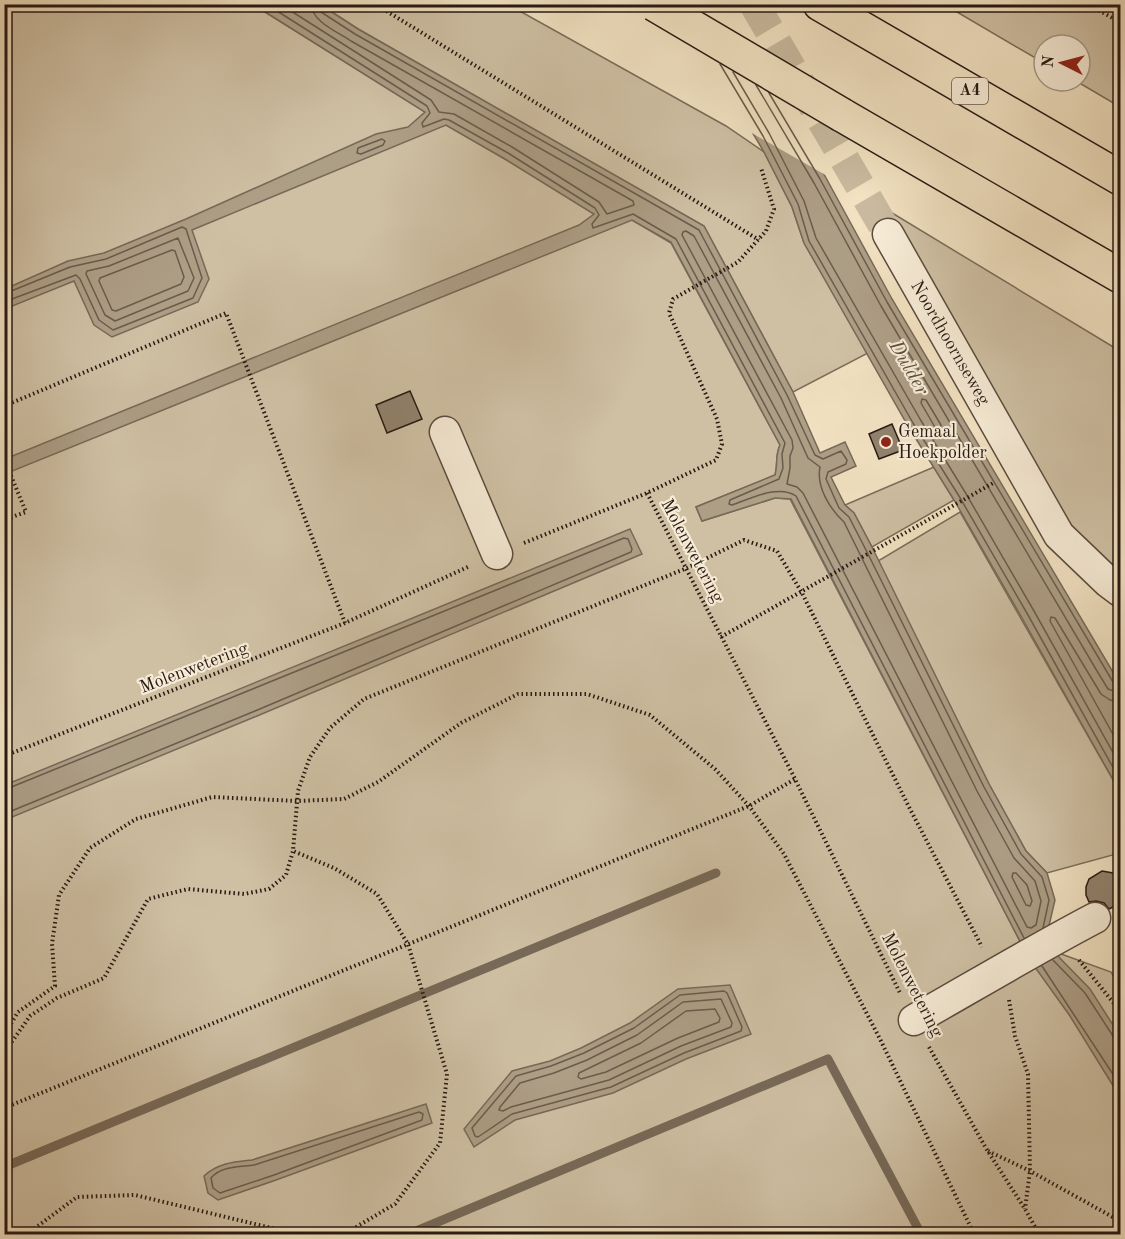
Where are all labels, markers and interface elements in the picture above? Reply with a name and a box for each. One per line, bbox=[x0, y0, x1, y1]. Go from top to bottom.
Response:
north arrow bbox=[1032, 33, 1092, 93]
text: N bbox=[1040, 54, 1058, 69]
road number: A4 bbox=[952, 78, 988, 104]
street label: Noordhoornseweg bbox=[907, 278, 993, 409]
water label: Dulder bbox=[884, 336, 932, 399]
place label: Gemaal Hoekpolder bbox=[898, 423, 988, 462]
marker: Gemaal Hoekpolder bbox=[879, 435, 893, 449]
street label: Molenwetering bbox=[657, 496, 727, 606]
street label: Molenwetering bbox=[137, 639, 251, 697]
street label: Molenwetering bbox=[878, 930, 946, 1040]

